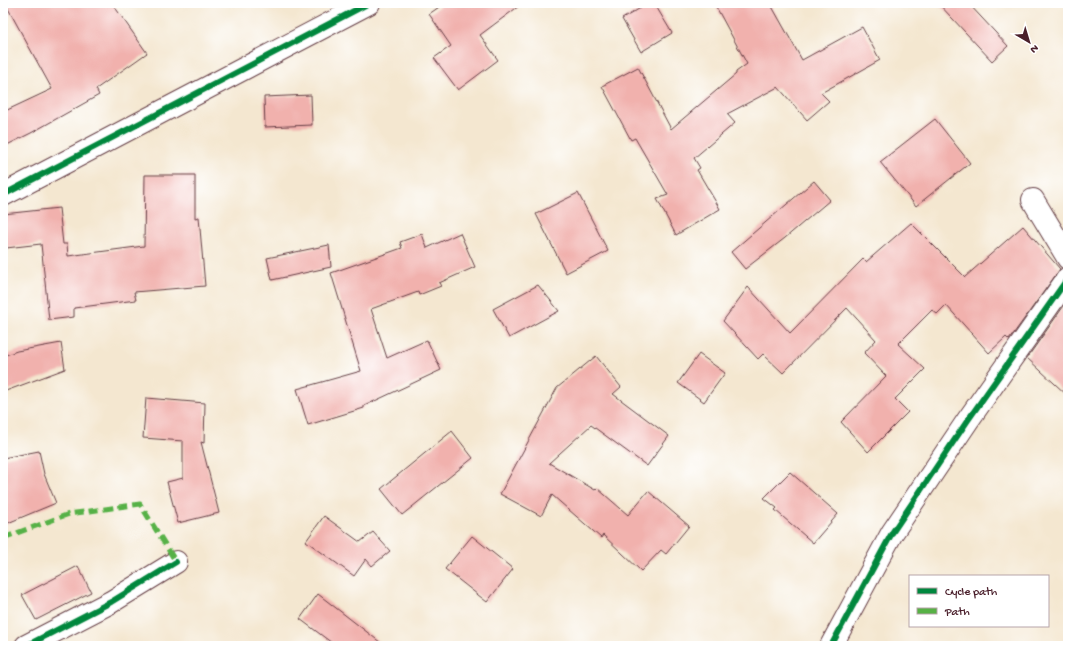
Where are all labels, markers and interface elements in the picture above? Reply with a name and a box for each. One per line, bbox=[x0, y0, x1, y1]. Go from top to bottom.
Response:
north arrow bbox=[1009, 22, 1049, 62]
text: N bbox=[1027, 41, 1040, 55]
legend bbox=[909, 575, 1049, 627]
text: Cycle path bbox=[945, 586, 998, 600]
text: Path bbox=[944, 606, 970, 620]

